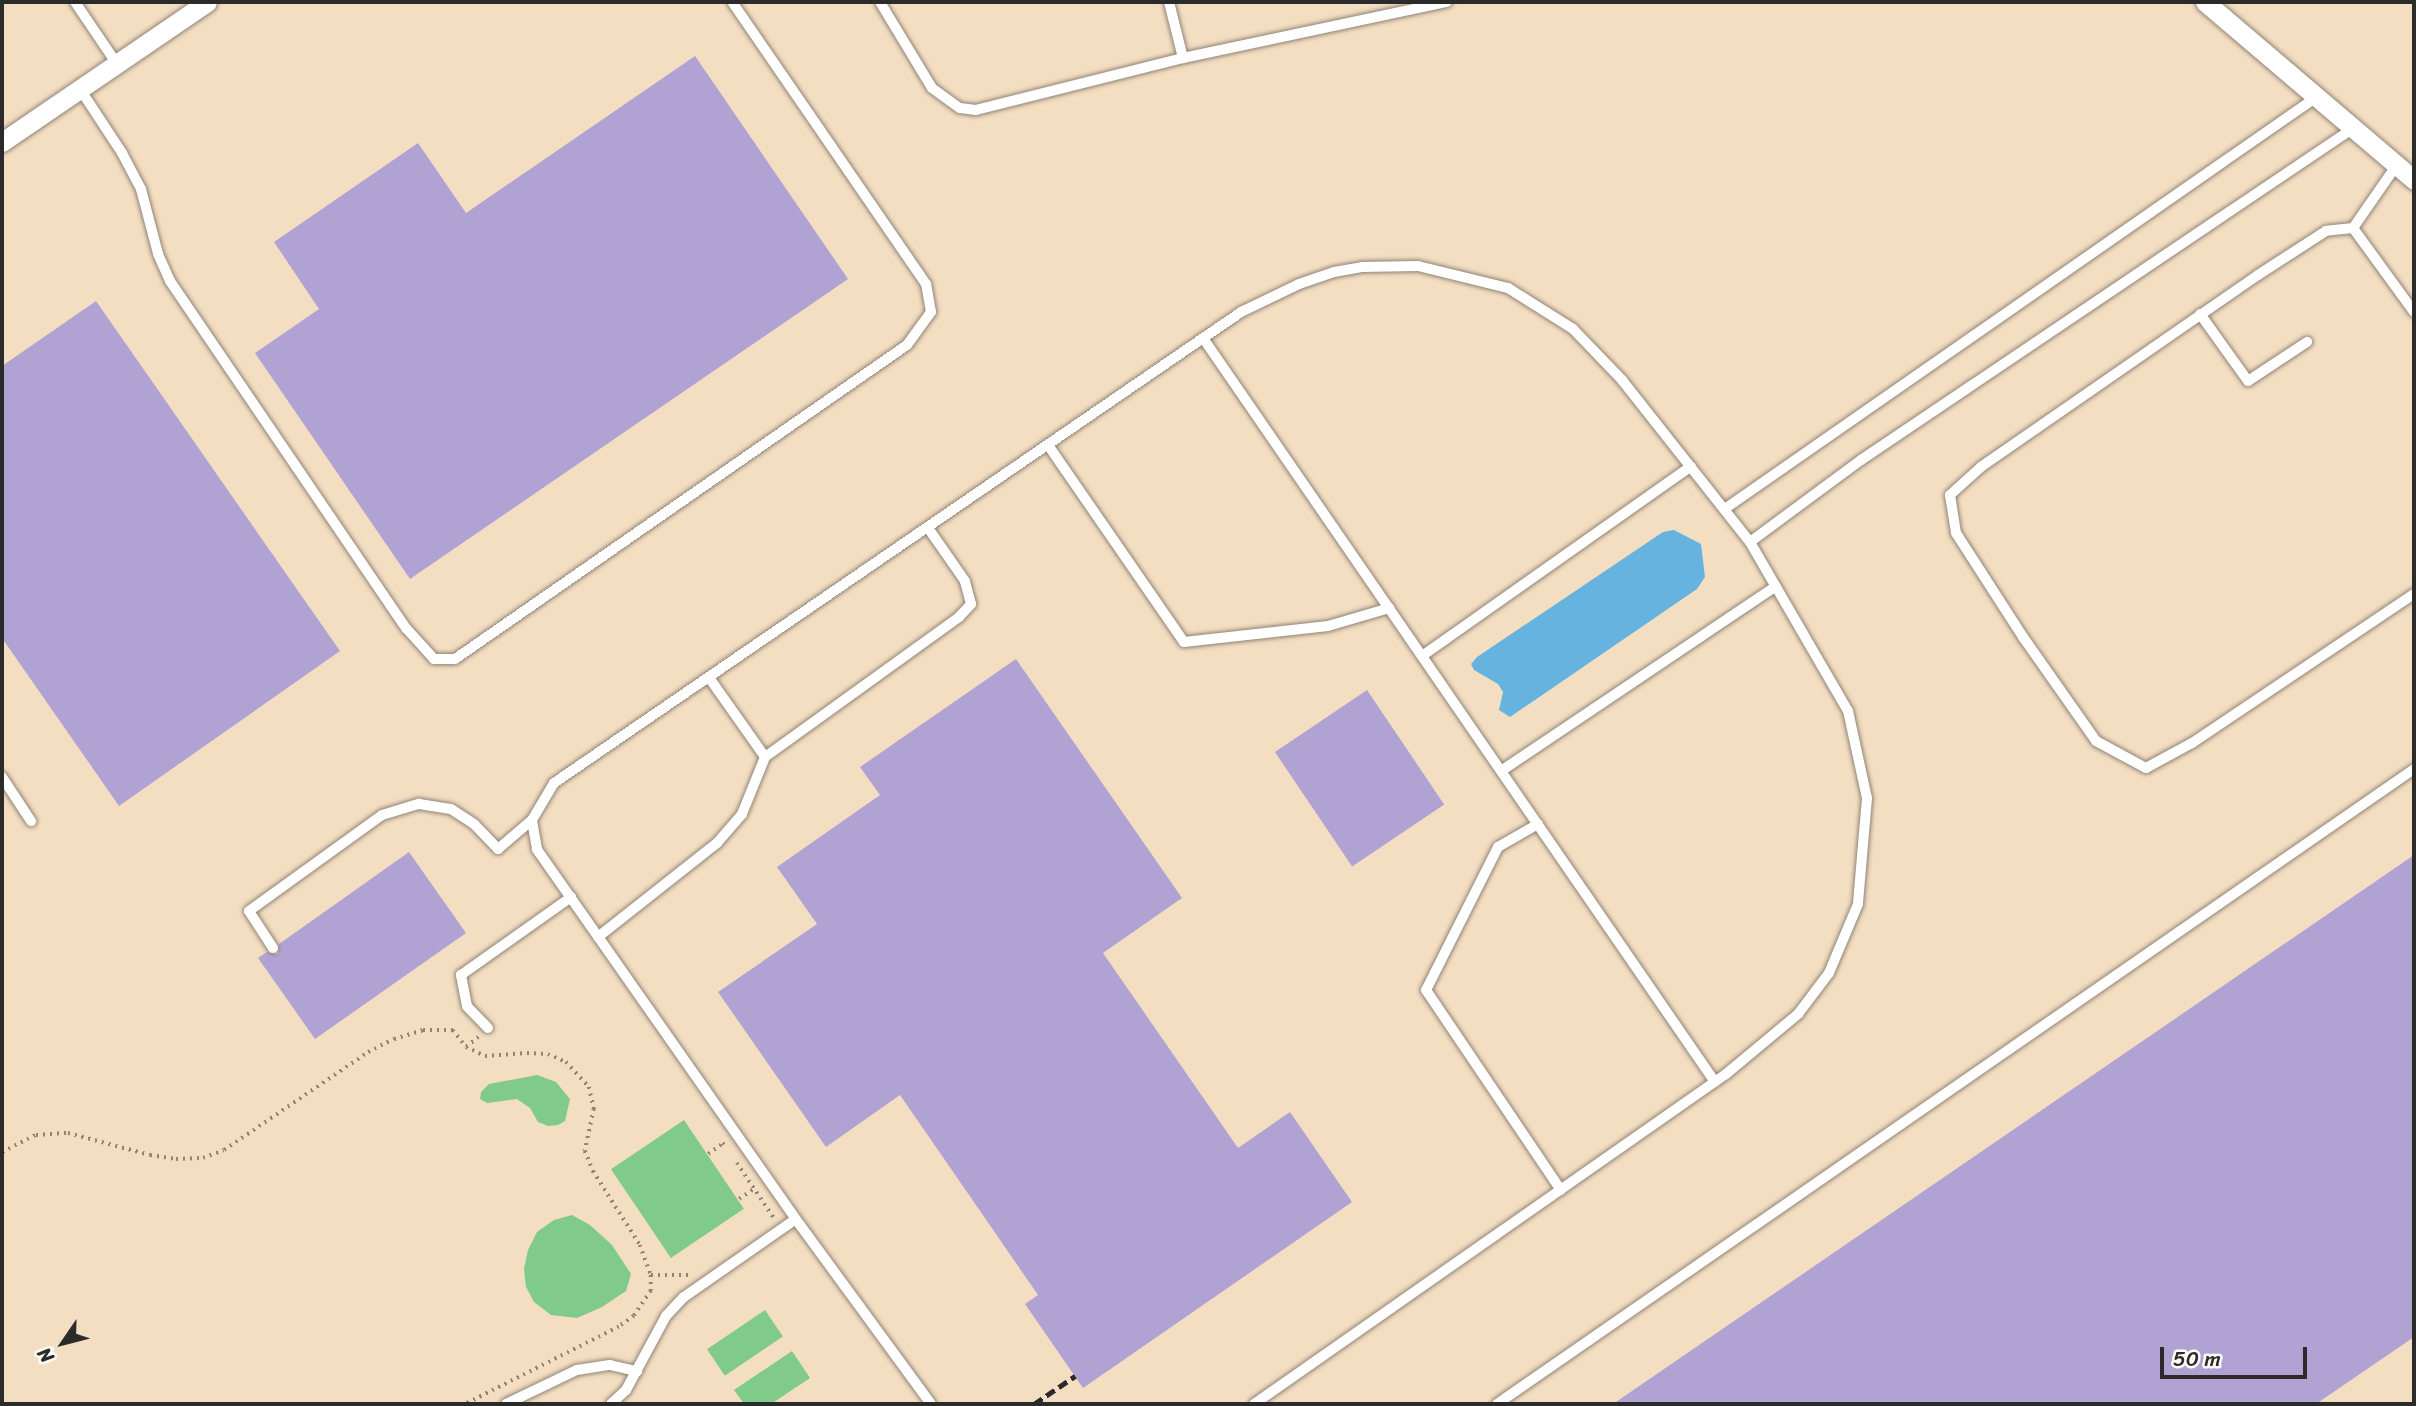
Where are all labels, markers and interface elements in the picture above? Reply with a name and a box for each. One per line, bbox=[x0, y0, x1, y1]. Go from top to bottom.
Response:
north arrow bbox=[28, 1308, 98, 1378]
scale bar bbox=[2164, 1332, 2311, 1376]
text: N bbox=[28, 1340, 63, 1370]
text: 50 m bbox=[2173, 1340, 2221, 1378]

